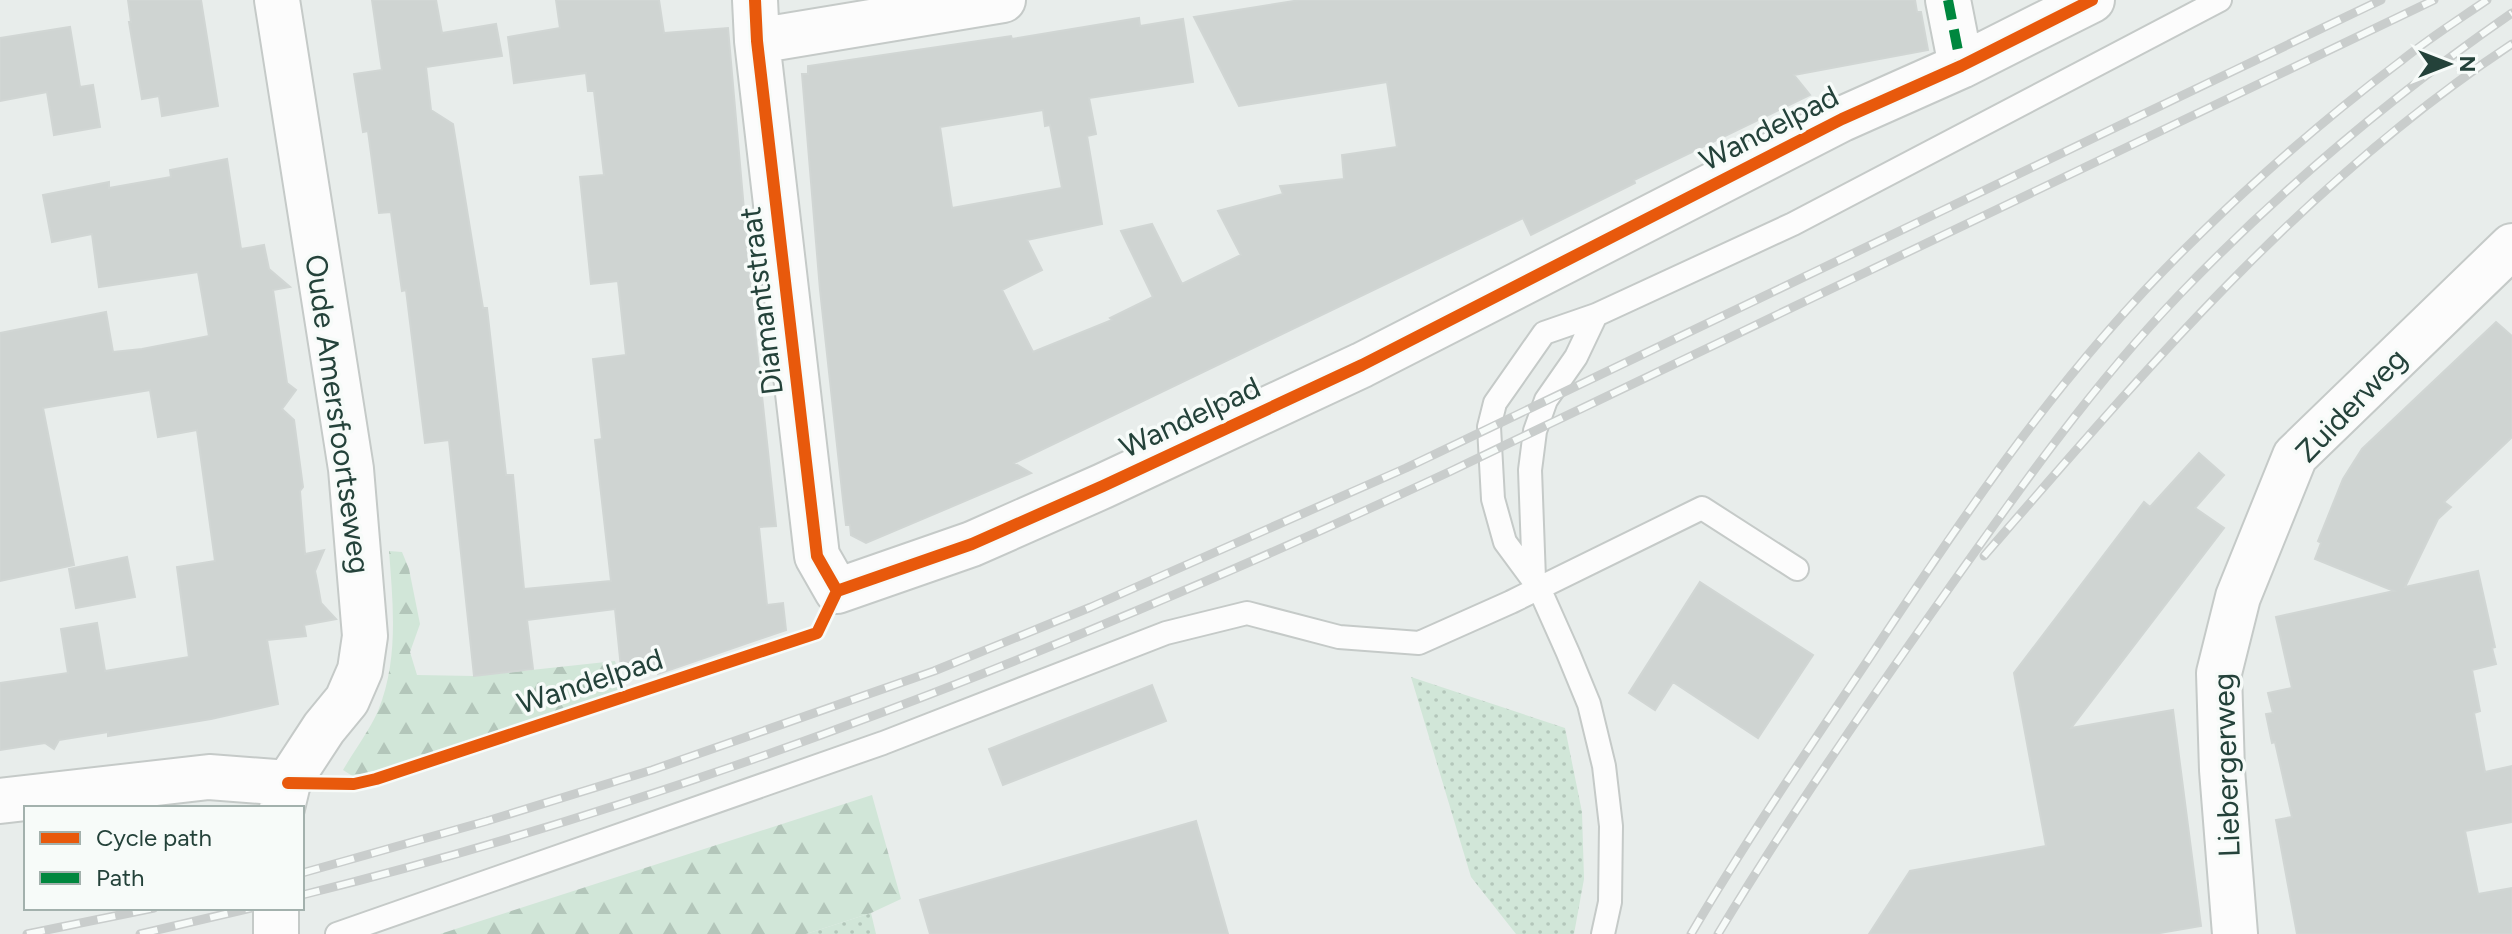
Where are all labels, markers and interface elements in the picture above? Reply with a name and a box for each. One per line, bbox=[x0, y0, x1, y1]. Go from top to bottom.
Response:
north arrow bbox=[2408, 24, 2488, 104]
text: N bbox=[2454, 55, 2481, 73]
street label: Wandelpad bbox=[1693, 77, 1845, 179]
street label: Diamantstraat bbox=[731, 205, 791, 397]
street label: Oude Amersfoortseweg bbox=[297, 252, 379, 576]
street label: Zuiderweg bbox=[2288, 340, 2414, 470]
street label: Wandelpad bbox=[1114, 368, 1266, 466]
street label: Wandelpad bbox=[513, 640, 667, 722]
street label: Liebergerweg bbox=[2204, 672, 2248, 858]
legend bbox=[24, 806, 304, 910]
text: Cycle path bbox=[96, 823, 212, 852]
text: Path bbox=[96, 863, 144, 892]

